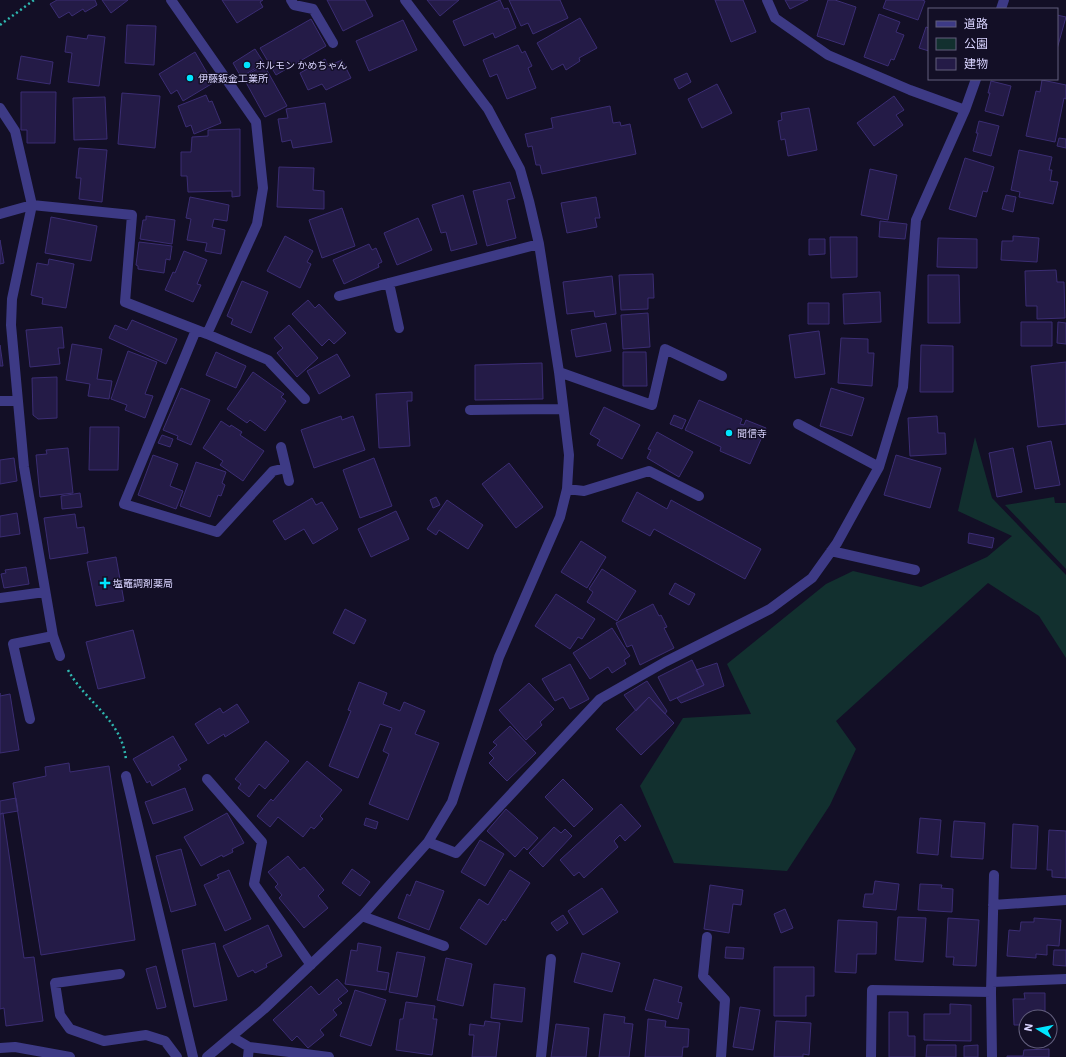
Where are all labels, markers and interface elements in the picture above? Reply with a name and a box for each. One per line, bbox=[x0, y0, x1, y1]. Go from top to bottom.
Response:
legend bbox=[928, 8, 1058, 80]
text: 道路 bbox=[964, 16, 988, 31]
text: 公園 bbox=[964, 36, 988, 51]
text: 建物 bbox=[964, 56, 988, 71]
place label: ホルモン かめちゃん bbox=[255, 59, 347, 72]
marker: ホルモン かめちゃん bbox=[242, 60, 252, 70]
place label: 伊藤鈑金工業所 bbox=[198, 72, 268, 85]
marker: 伊藤鈑金工業所 bbox=[185, 73, 195, 83]
place label: 聞信寺 bbox=[737, 427, 767, 440]
marker: 聞信寺 bbox=[724, 428, 734, 438]
place label: 塩竈調剤薬局 bbox=[113, 577, 173, 590]
marker: 塩竈調剤薬局 bbox=[100, 578, 110, 588]
north arrow bbox=[1018, 1009, 1058, 1049]
text: N bbox=[1021, 1022, 1036, 1032]

